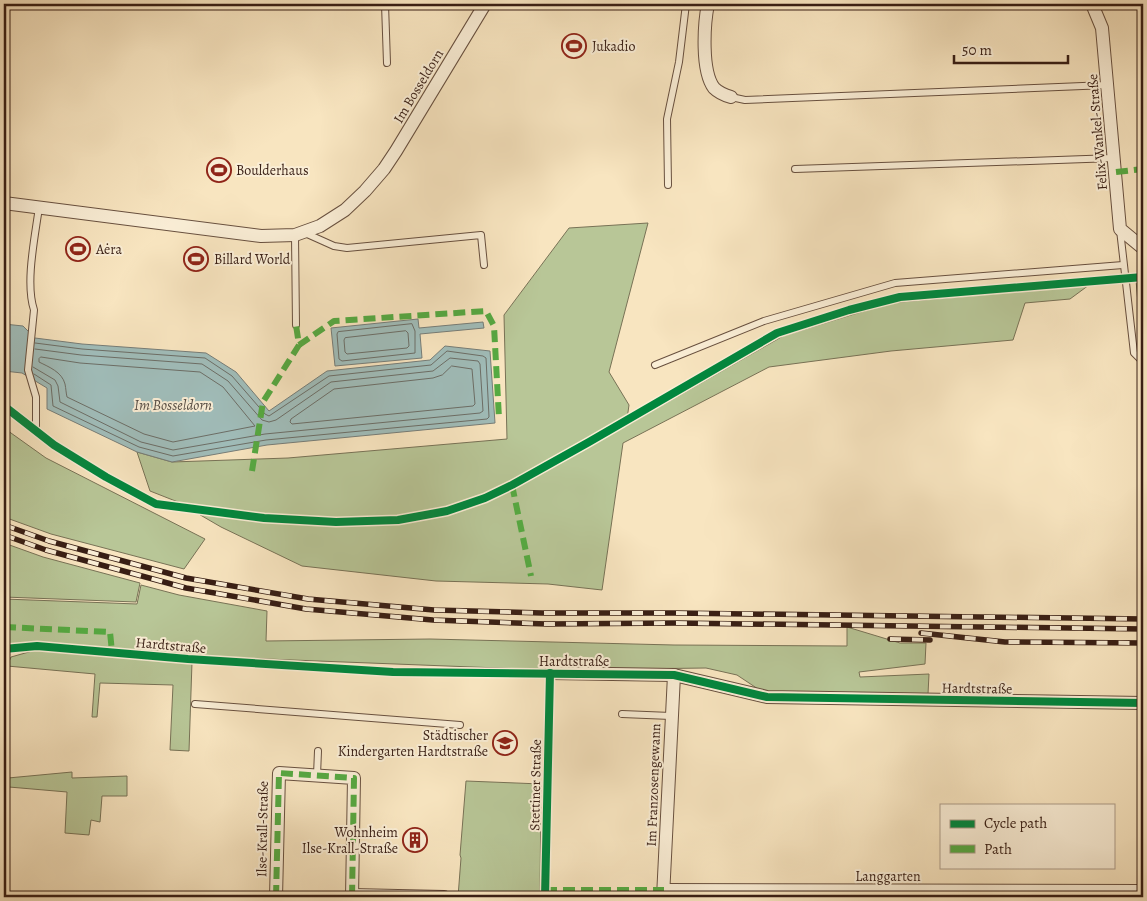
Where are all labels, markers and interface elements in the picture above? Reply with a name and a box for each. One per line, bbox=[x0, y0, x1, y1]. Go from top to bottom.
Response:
scale bar bbox=[954, 32, 1068, 64]
sports icon: Jukadio bbox=[561, 33, 587, 59]
place label: Jukadio bbox=[592, 37, 635, 56]
text: 50 m bbox=[962, 40, 992, 60]
street label: Im Bosseldorn bbox=[389, 46, 448, 127]
street label: Felix-Wankel-Straße bbox=[1083, 73, 1112, 191]
sports icon: Boulderhaus bbox=[206, 157, 232, 183]
place label: Boulderhaus bbox=[236, 161, 309, 180]
sports icon: Aėra bbox=[65, 236, 91, 262]
place label: Aėra bbox=[95, 240, 122, 259]
sports icon: Billard World bbox=[183, 246, 209, 272]
place label: Billard World bbox=[214, 250, 291, 269]
water label: Im Bosseldorn bbox=[134, 395, 212, 415]
street label: Hardtstraße bbox=[135, 633, 207, 658]
street label: Hardtstraße bbox=[539, 652, 609, 671]
street label: Hardtstraße bbox=[941, 678, 1013, 699]
street label: Im Franzosengewann bbox=[642, 723, 665, 847]
place label: Städtischer Kindergarten Hardtstraße bbox=[338, 726, 489, 761]
school or university icon: Städtischer Kindergarten Hardtstraße bbox=[492, 730, 518, 756]
street label: Stettiner Straße bbox=[525, 739, 546, 831]
street label: Ilse-Krall-Straße bbox=[252, 781, 273, 877]
legend bbox=[940, 804, 1114, 868]
text: Cycle path bbox=[984, 813, 1047, 833]
place label: Wohnheim Ilse-Krall-Straße bbox=[302, 823, 398, 858]
building icon: Wohnheim Ilse-Krall-Straße bbox=[402, 827, 428, 853]
text: Path bbox=[984, 839, 1012, 859]
street label: Langgarten bbox=[855, 867, 921, 886]

